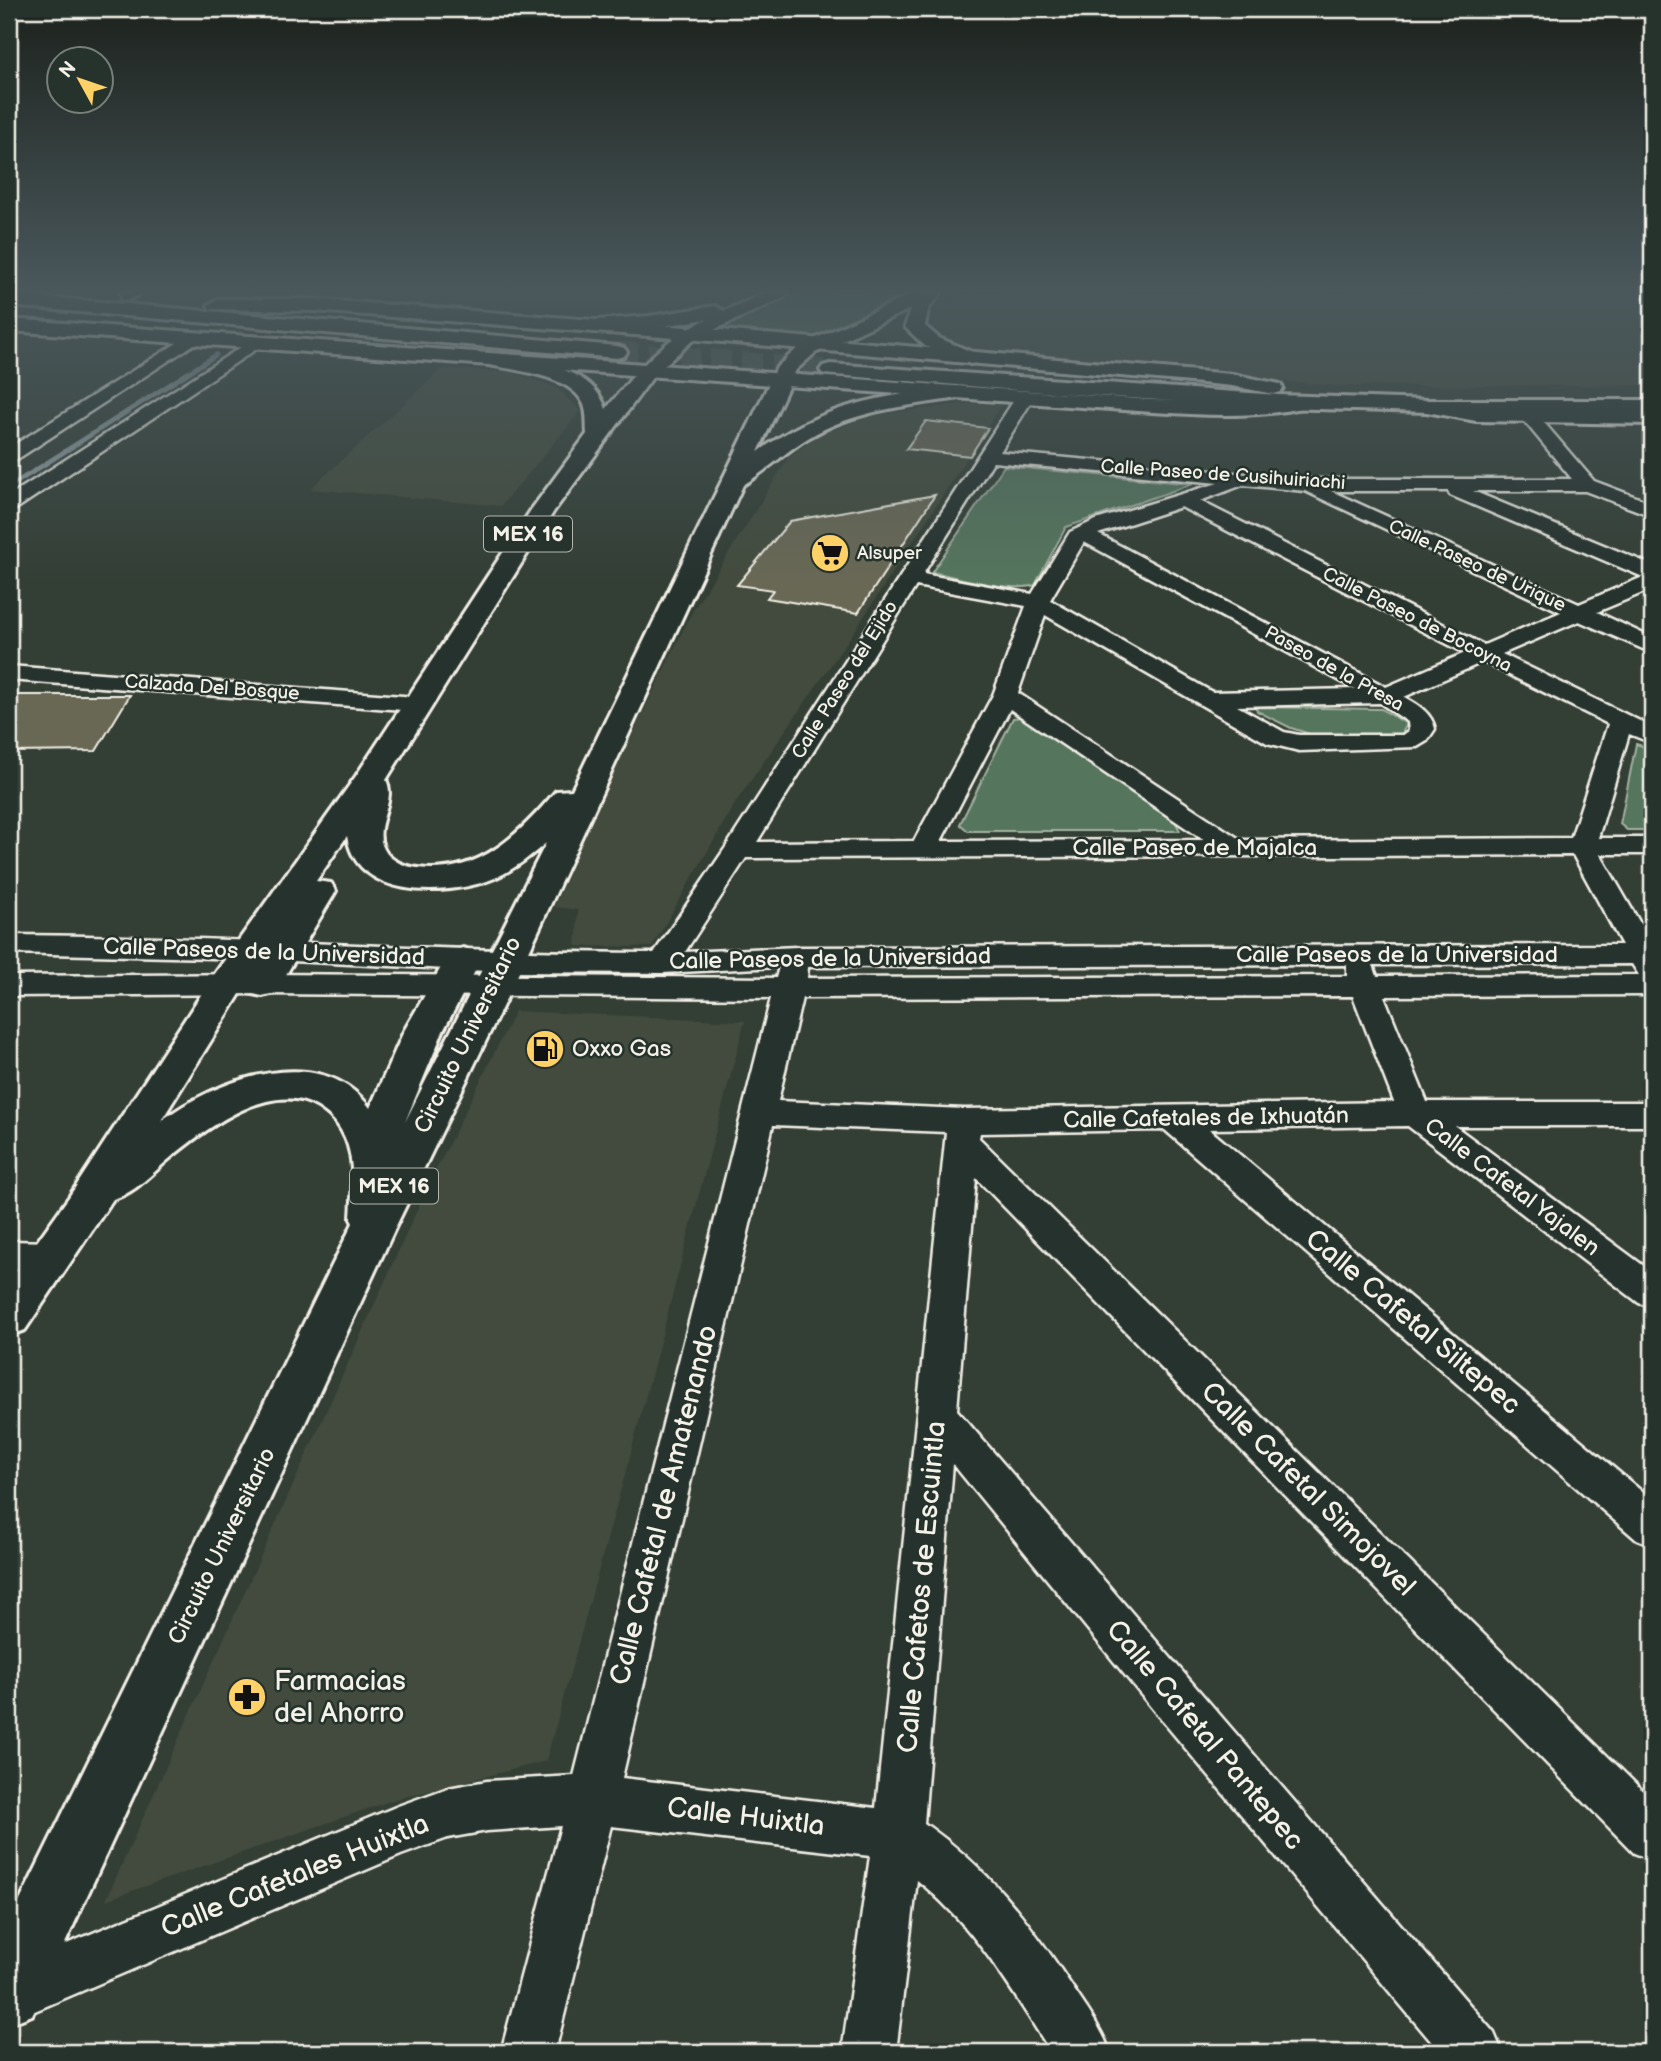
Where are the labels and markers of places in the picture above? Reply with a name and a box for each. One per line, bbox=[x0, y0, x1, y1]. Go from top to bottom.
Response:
supermarket icon: Alsuper bbox=[809, 532, 851, 574]
place label: Alsuper bbox=[857, 542, 923, 565]
fuel station icon: Oxxo Gas bbox=[524, 1028, 566, 1070]
place label: Oxxo Gas bbox=[572, 1035, 671, 1063]
place label: Farmacias del Ahorro bbox=[274, 1665, 406, 1730]
pharmacy icon: Farmacias del Ahorro bbox=[226, 1676, 268, 1718]

